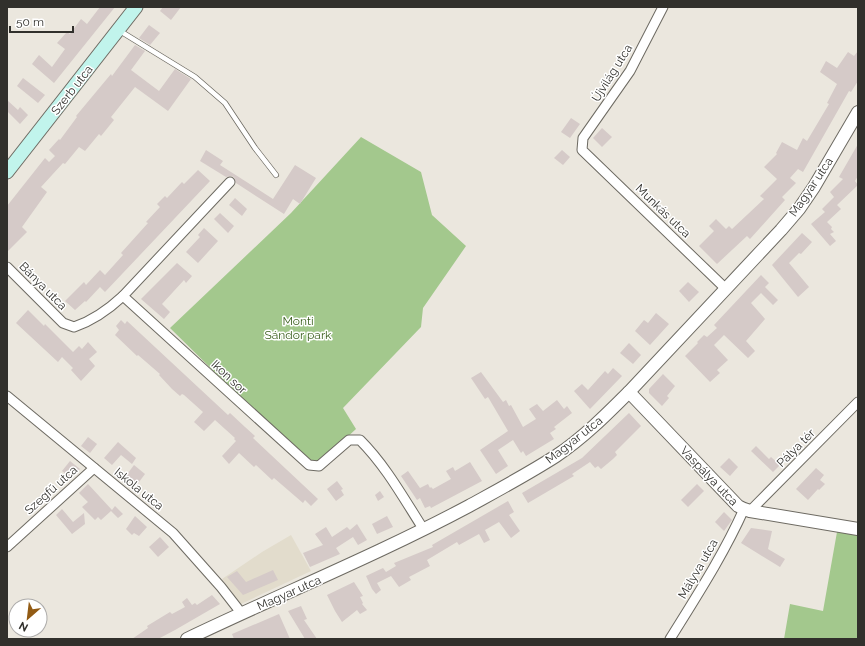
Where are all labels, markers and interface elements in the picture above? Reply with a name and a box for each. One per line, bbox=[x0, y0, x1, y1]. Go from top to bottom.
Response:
scale bar bbox=[10, 8, 73, 34]
text: 50 m bbox=[16, 15, 44, 29]
street label: Újvilág utca bbox=[589, 42, 635, 104]
street label: Szerb utca bbox=[48, 62, 96, 118]
street label: Magyar utca bbox=[786, 155, 836, 219]
street label: Munkás utca bbox=[633, 181, 693, 241]
street label: Bánya utca bbox=[16, 259, 70, 313]
park label: Monti Sándor park bbox=[265, 314, 332, 342]
street label: Ikon sor bbox=[208, 357, 250, 397]
street label: Magyar utca bbox=[543, 413, 605, 467]
street label: Pálya tér bbox=[774, 425, 819, 470]
street label: Vaspálya utca bbox=[677, 443, 741, 509]
street label: Szegfű utca bbox=[22, 463, 80, 517]
street label: Iskola utca bbox=[112, 465, 166, 513]
street label: Mályva utca bbox=[675, 537, 721, 601]
street label: Magyar utca bbox=[255, 573, 323, 613]
north arrow bbox=[8, 598, 48, 638]
text: N bbox=[17, 619, 30, 634]

